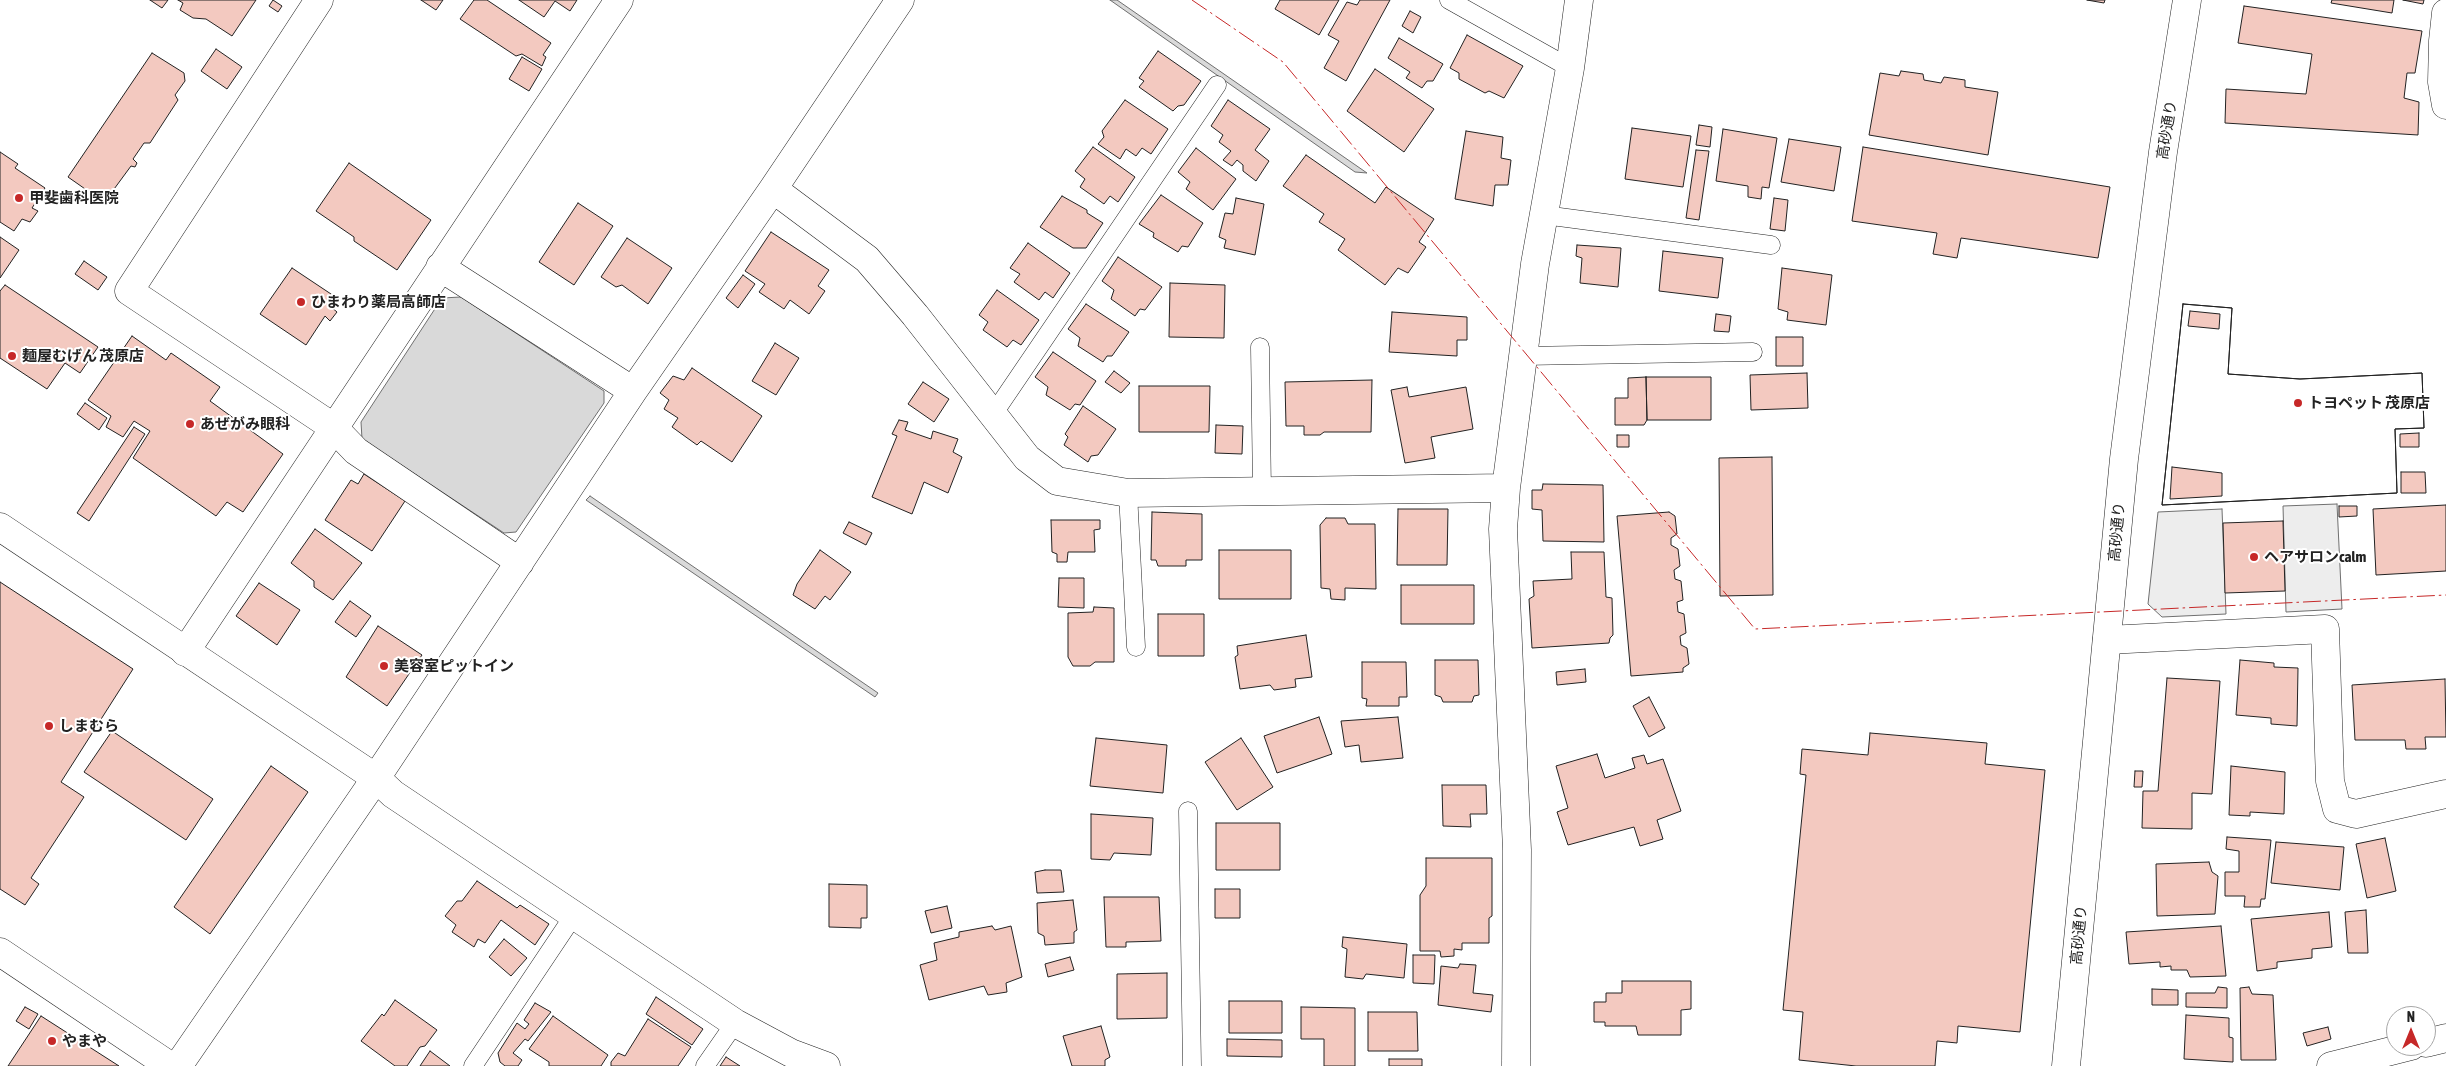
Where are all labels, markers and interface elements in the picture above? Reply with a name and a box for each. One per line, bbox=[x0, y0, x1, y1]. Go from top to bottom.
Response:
street label: 高砂通り bbox=[2153, 99, 2181, 161]
place label: 甲斐歯科医院 bbox=[29, 189, 119, 207]
marker: 甲斐歯科医院 bbox=[13, 192, 25, 204]
place label: ひまわり薬局高師店 bbox=[311, 293, 446, 311]
marker: ひまわり薬局高師店 bbox=[295, 296, 307, 308]
place label: 麺屋むげん 茂原店 bbox=[22, 347, 144, 365]
marker: 麺屋むげん 茂原店 bbox=[6, 350, 18, 362]
place label: トヨペット 茂原店 bbox=[2308, 394, 2430, 412]
marker: トヨペット 茂原店 bbox=[2292, 397, 2304, 409]
place label: あぜがみ眼科 bbox=[200, 415, 290, 433]
marker: あぜがみ眼科 bbox=[184, 418, 196, 430]
street label: 高砂通り bbox=[2105, 501, 2129, 563]
place label: ヘアサロンcalm bbox=[2264, 548, 2366, 566]
marker: ヘアサロンcalm bbox=[2248, 551, 2260, 563]
place label: 美容室ピットイン bbox=[394, 657, 514, 675]
marker: 美容室ピットイン bbox=[378, 660, 390, 672]
place label: しまむら bbox=[59, 717, 119, 735]
marker: しまむら bbox=[43, 720, 55, 732]
street label: 高砂通り bbox=[2067, 904, 2091, 966]
north arrow bbox=[2386, 1006, 2436, 1056]
text: N bbox=[2407, 1009, 2415, 1025]
place label: やまや bbox=[62, 1032, 107, 1050]
marker: やまや bbox=[46, 1035, 58, 1047]

